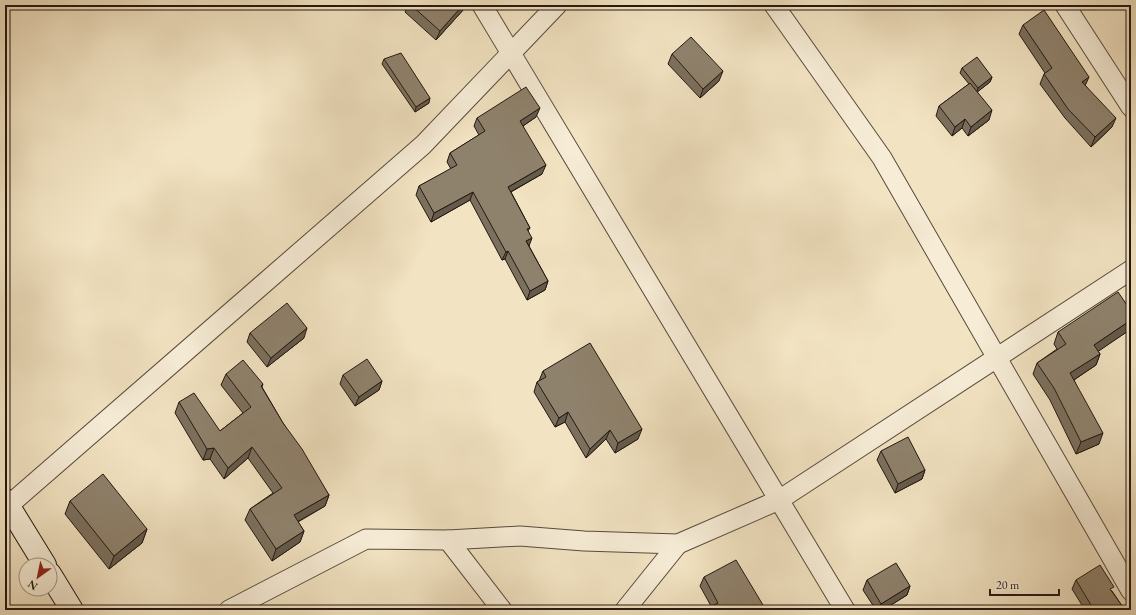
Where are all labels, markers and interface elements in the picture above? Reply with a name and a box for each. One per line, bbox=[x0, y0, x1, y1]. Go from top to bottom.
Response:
north arrow bbox=[18, 557, 58, 597]
scale bar bbox=[990, 571, 1059, 597]
text: N bbox=[25, 577, 40, 594]
text: 20 m bbox=[996, 577, 1020, 593]

